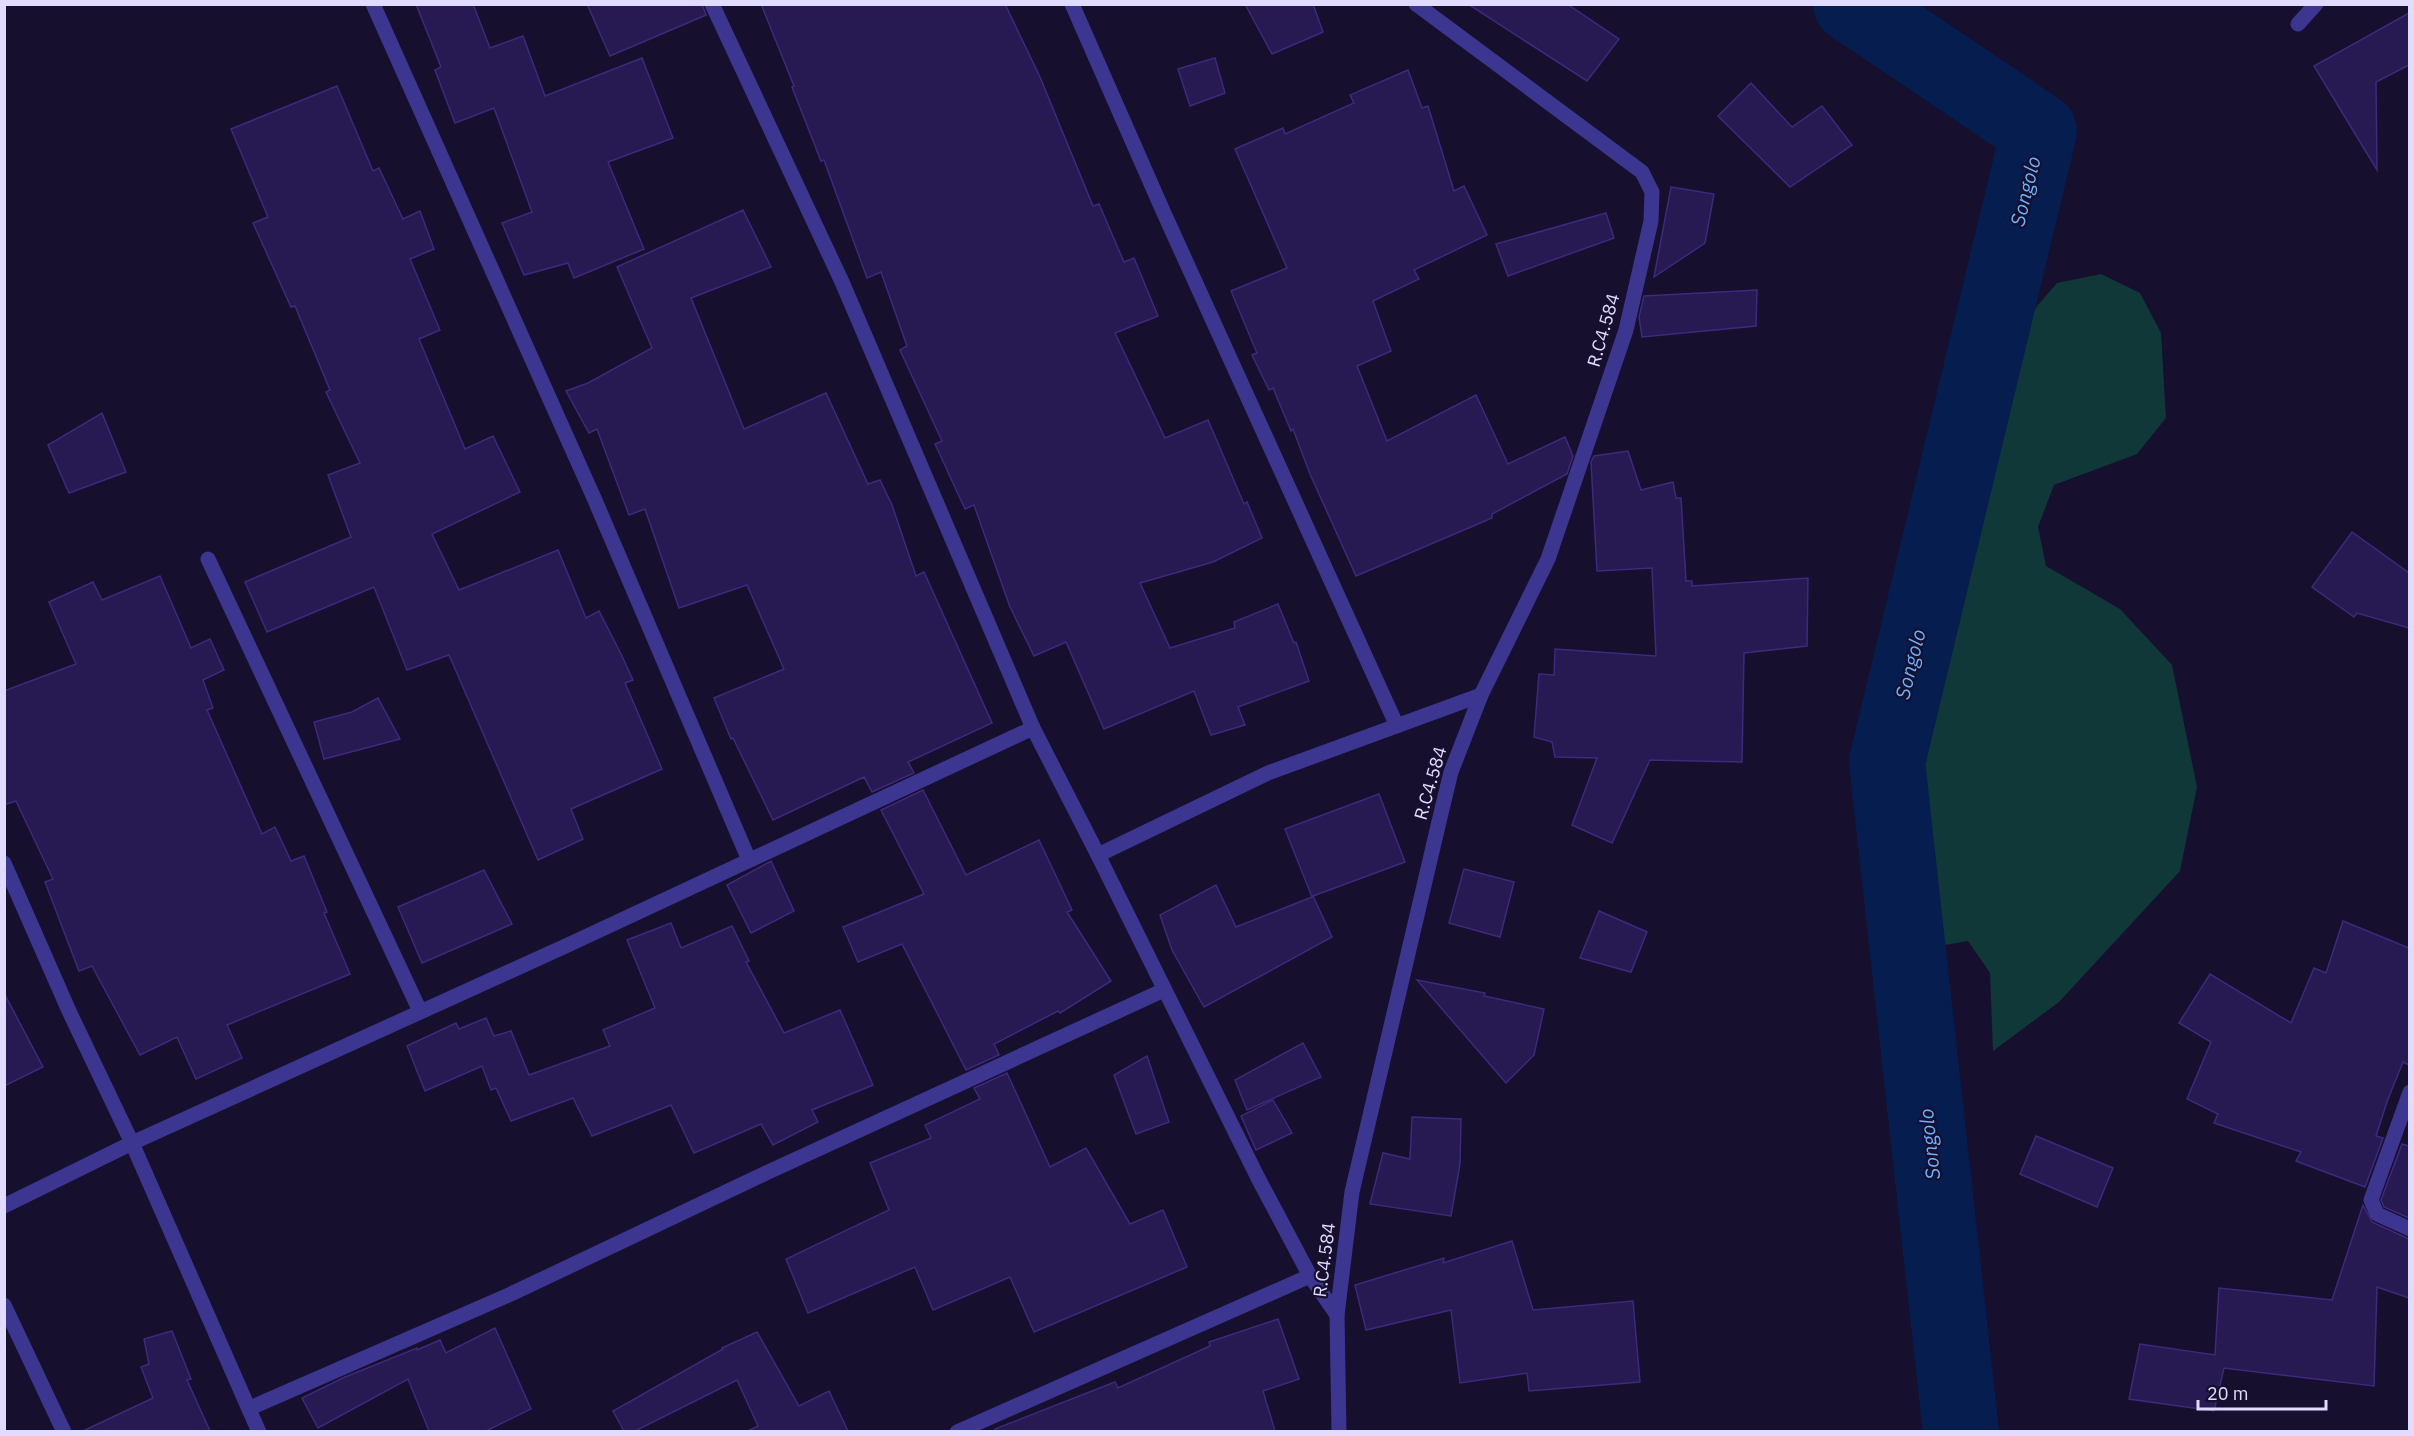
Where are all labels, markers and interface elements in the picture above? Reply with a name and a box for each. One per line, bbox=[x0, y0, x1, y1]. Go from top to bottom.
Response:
water label: Songolo bbox=[2003, 153, 2047, 229]
street label: R.C4.584 bbox=[1582, 291, 1624, 369]
water label: Songolo bbox=[1888, 626, 1932, 702]
street label: R.C4.584 bbox=[1409, 744, 1451, 822]
water label: Songolo bbox=[1912, 1107, 1946, 1181]
street label: R.C4.584 bbox=[1308, 1221, 1340, 1299]
scale bar bbox=[2198, 1373, 2326, 1411]
text: 20 m bbox=[2207, 1382, 2249, 1405]

